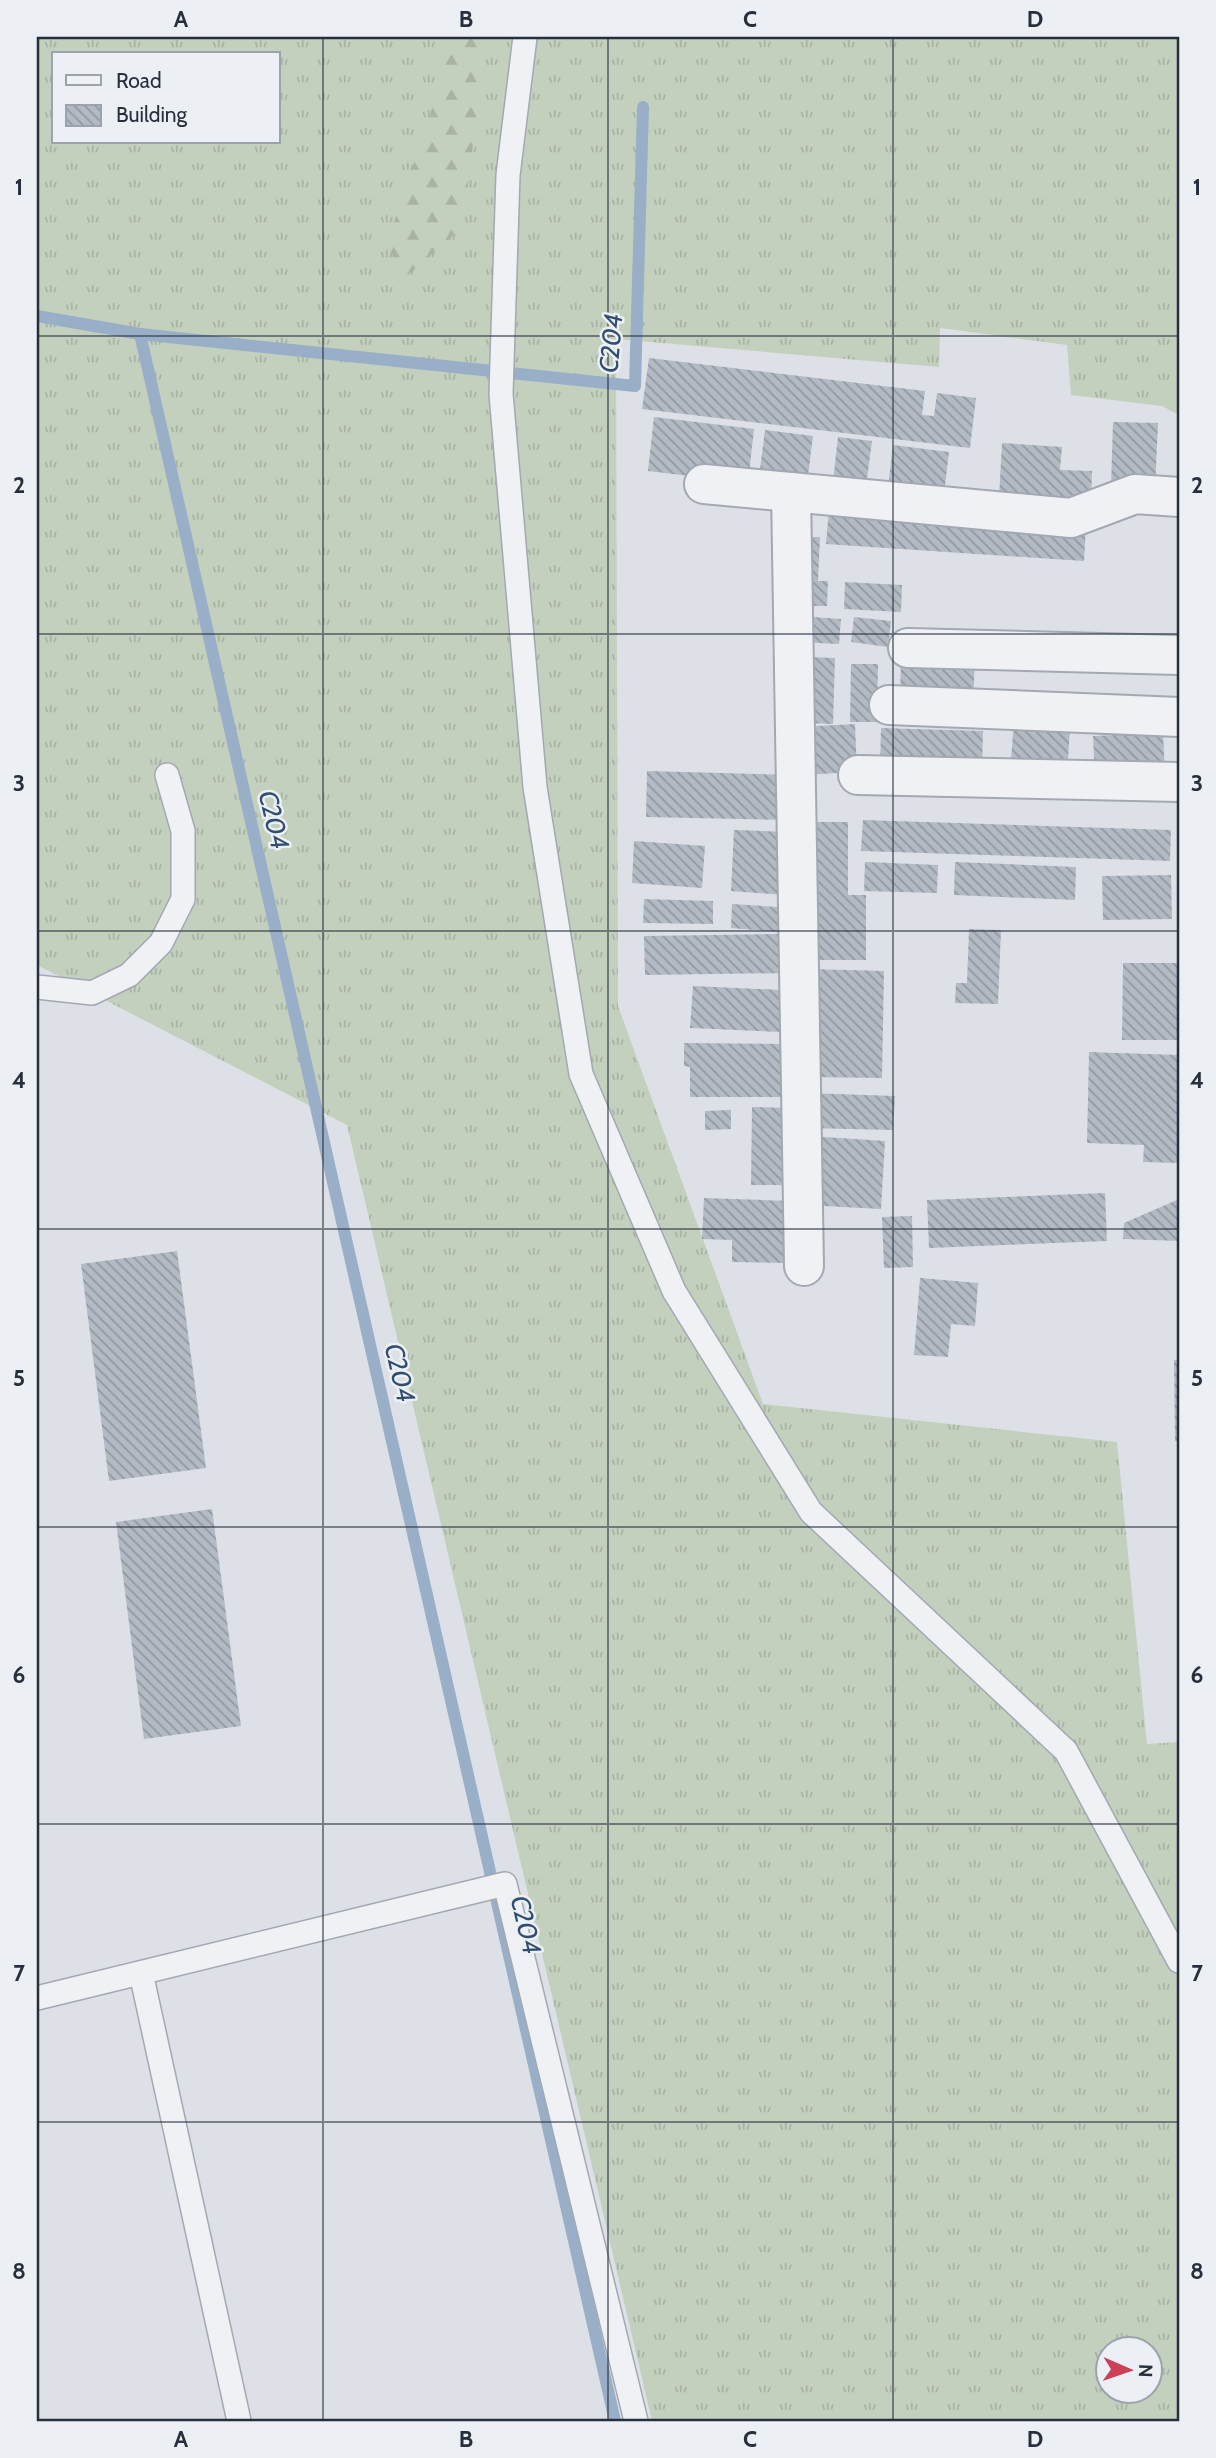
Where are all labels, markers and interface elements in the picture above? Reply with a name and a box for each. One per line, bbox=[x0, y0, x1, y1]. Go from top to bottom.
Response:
text: A bbox=[174, 5, 189, 33]
text: B bbox=[459, 5, 473, 33]
text: C bbox=[743, 5, 757, 33]
text: D bbox=[1027, 5, 1043, 33]
legend bbox=[52, 52, 280, 144]
text: Road bbox=[116, 68, 162, 93]
text: Building bbox=[116, 102, 188, 127]
text: 1 bbox=[15, 173, 23, 201]
text: 1 bbox=[1193, 173, 1201, 201]
water label: C204 bbox=[592, 312, 630, 374]
text: 2 bbox=[13, 471, 25, 499]
text: 2 bbox=[1191, 471, 1203, 499]
text: 3 bbox=[13, 769, 25, 797]
text: 3 bbox=[1191, 769, 1203, 797]
water label: C204 bbox=[252, 787, 296, 853]
text: 4 bbox=[12, 1066, 26, 1094]
text: 4 bbox=[1190, 1066, 1204, 1094]
water label: C204 bbox=[378, 1340, 422, 1406]
text: 5 bbox=[13, 1364, 25, 1392]
text: 5 bbox=[1191, 1364, 1203, 1392]
text: 6 bbox=[13, 1661, 25, 1689]
text: 6 bbox=[1191, 1661, 1203, 1689]
water label: C204 bbox=[504, 1892, 548, 1958]
text: 7 bbox=[13, 1959, 25, 1987]
text: 7 bbox=[1191, 1959, 1203, 1987]
text: 8 bbox=[12, 2257, 26, 2285]
text: 8 bbox=[1190, 2257, 1204, 2285]
north arrow bbox=[1094, 2336, 1164, 2406]
text: N bbox=[1134, 2363, 1157, 2378]
text: A bbox=[174, 2425, 189, 2453]
text: B bbox=[459, 2425, 473, 2453]
text: C bbox=[743, 2425, 757, 2453]
text: D bbox=[1027, 2425, 1043, 2453]

